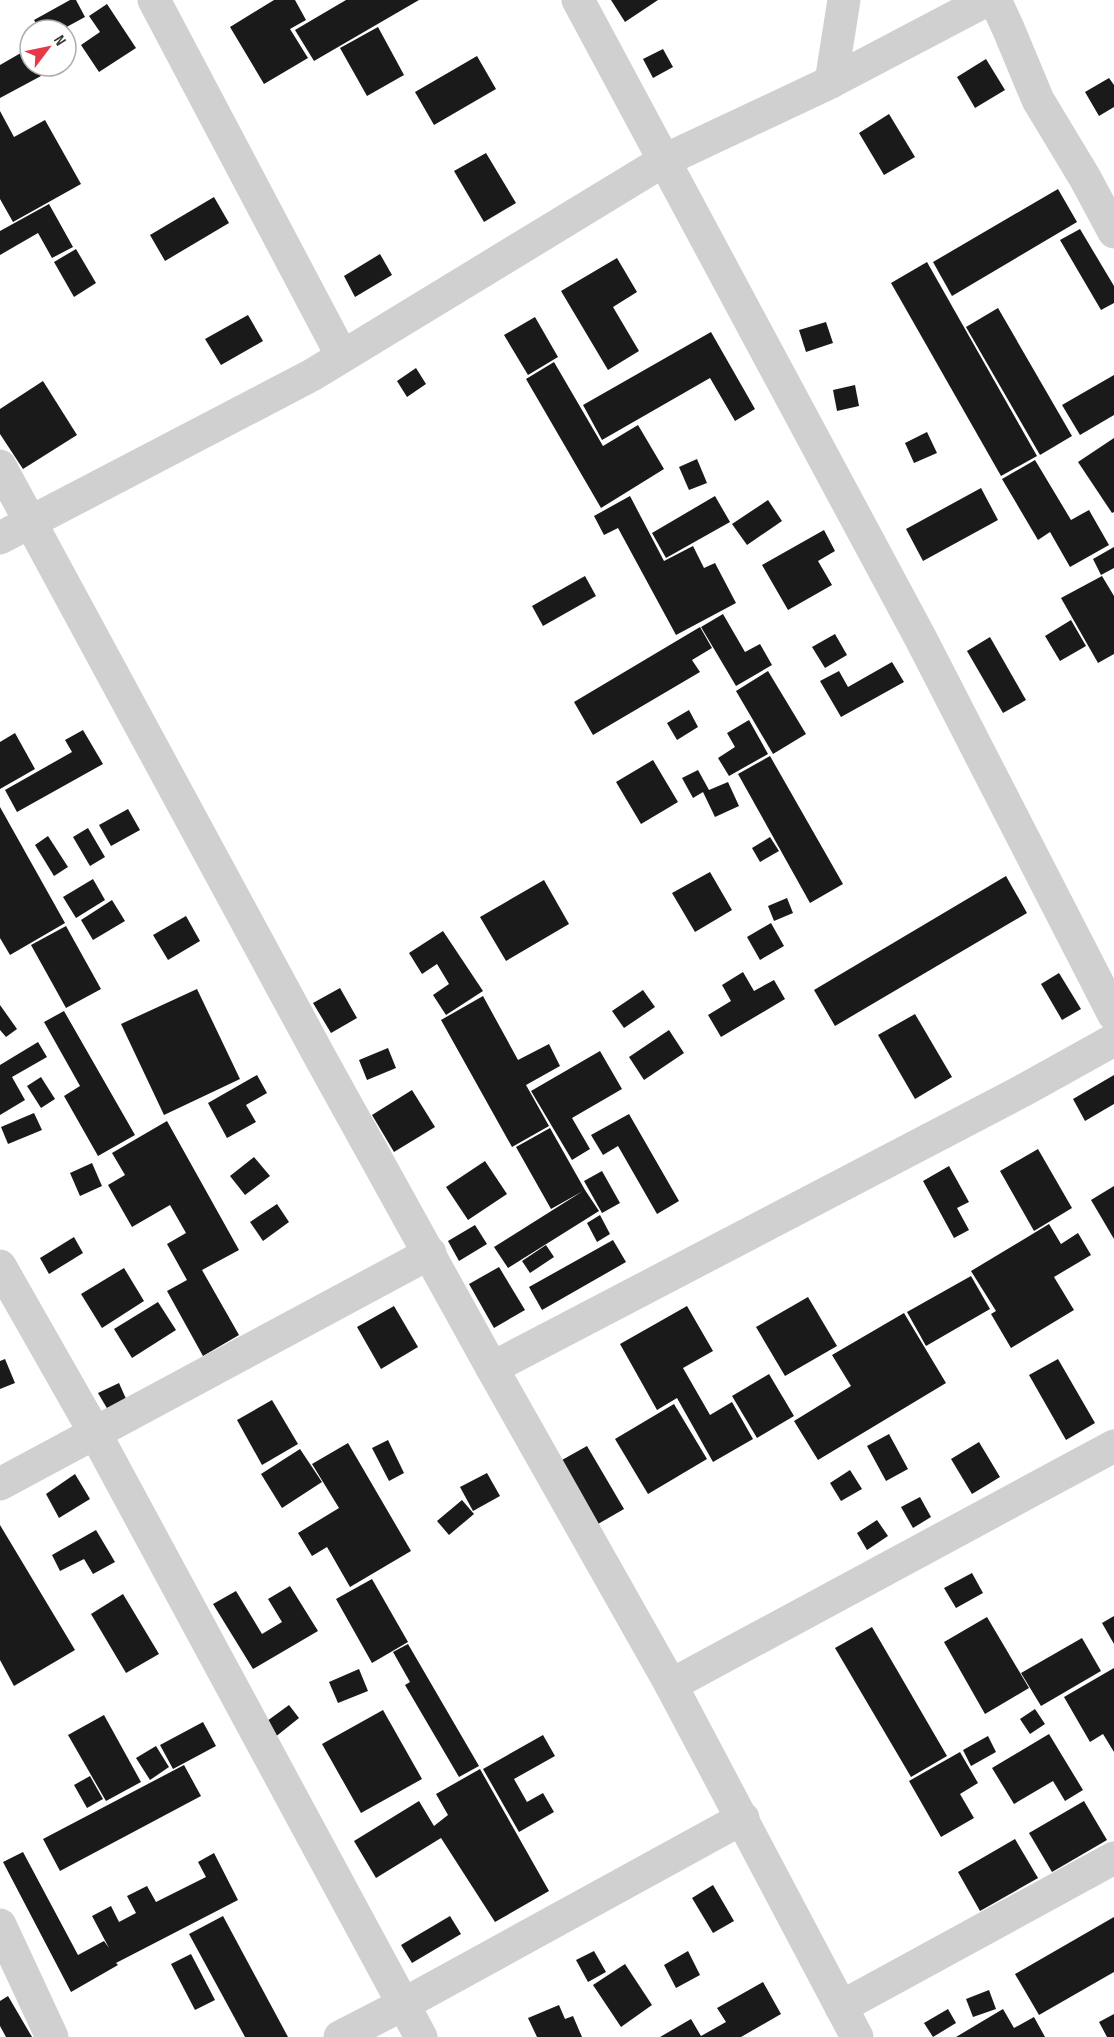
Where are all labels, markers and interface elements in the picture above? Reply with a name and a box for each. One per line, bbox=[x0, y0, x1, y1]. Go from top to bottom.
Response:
north arrow bbox=[18, 18, 78, 78]
text: N bbox=[49, 32, 70, 50]

